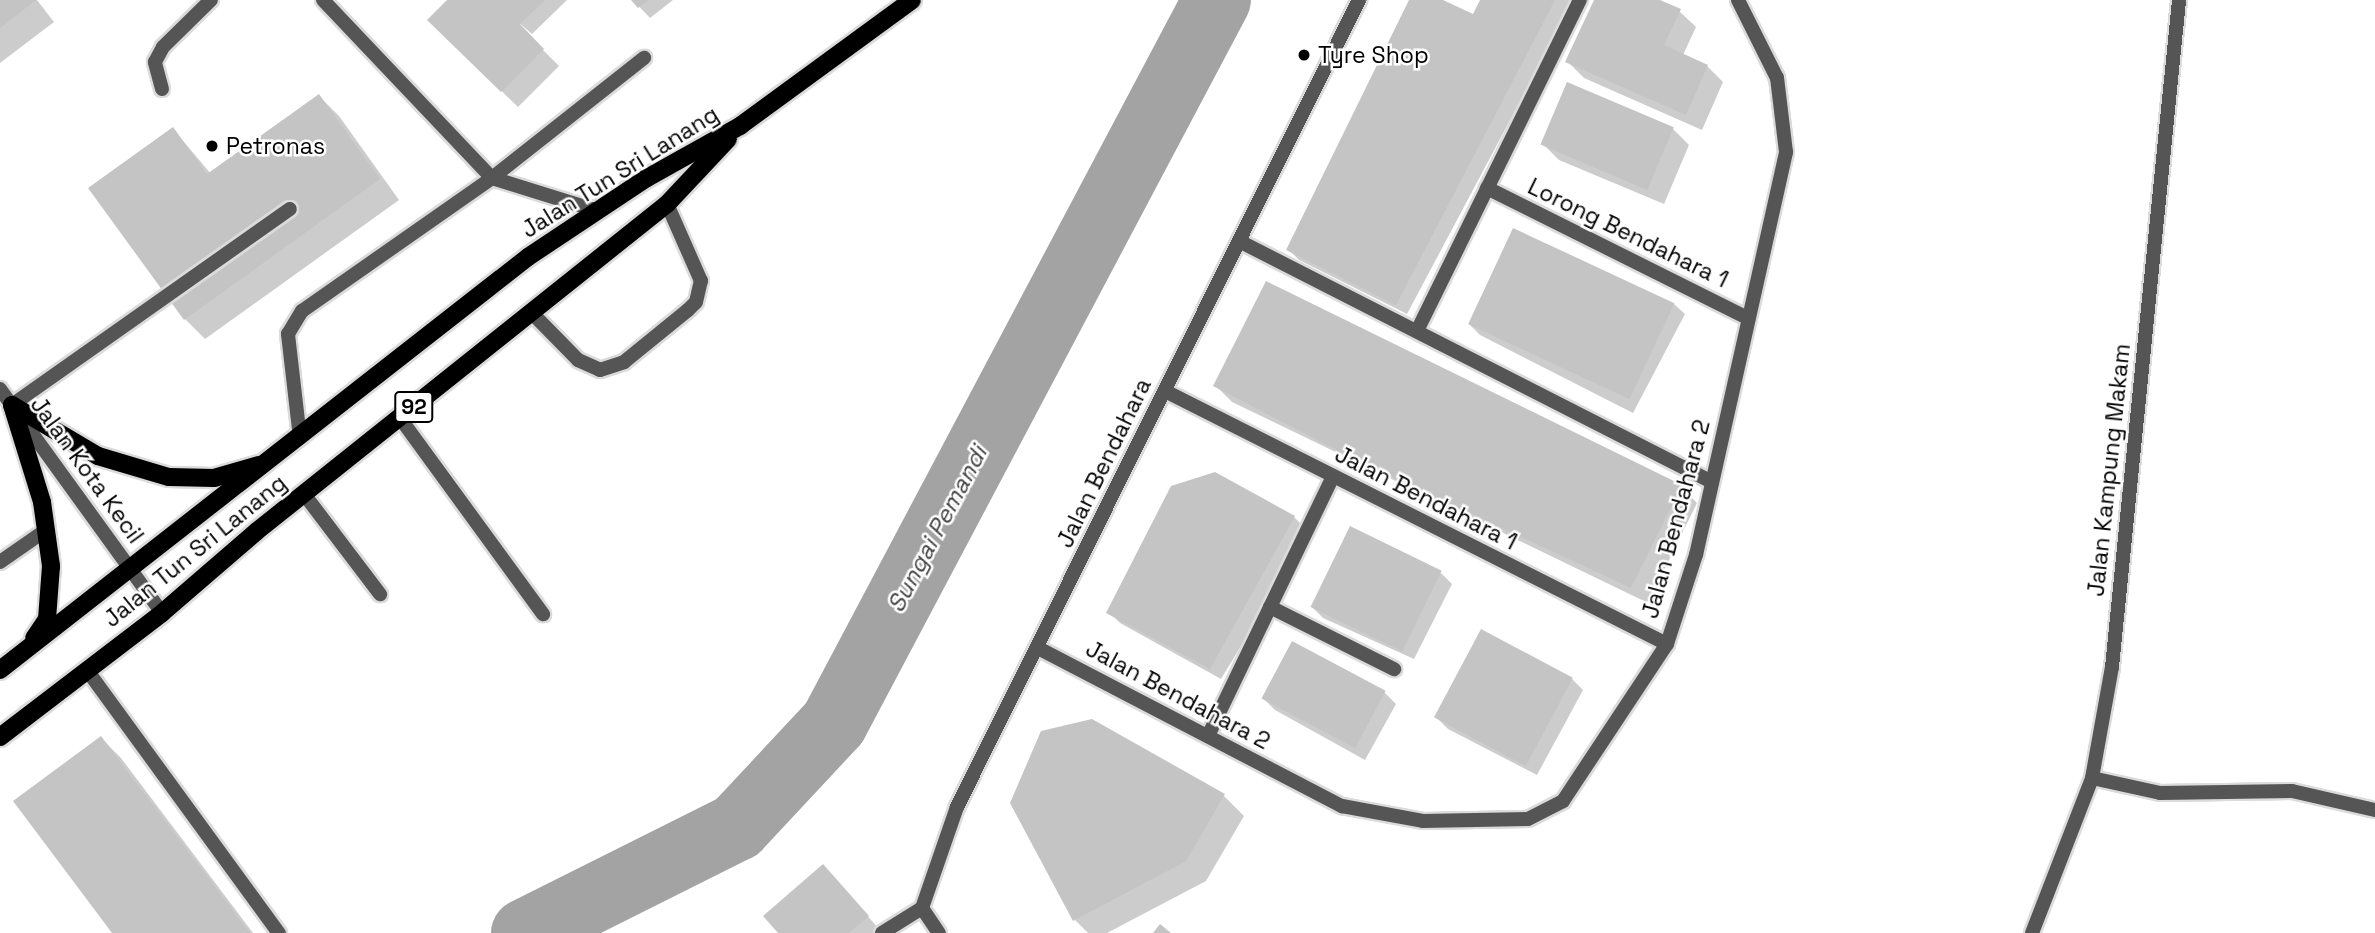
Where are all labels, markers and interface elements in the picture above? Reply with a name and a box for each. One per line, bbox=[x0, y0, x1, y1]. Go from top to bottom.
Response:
place label: Tyre Shop bbox=[1318, 41, 1429, 69]
marker: Tyre Shop bbox=[1296, 47, 1312, 63]
street label: Jalan Tun Sri Lanang bbox=[516, 100, 724, 244]
place label: Petronas bbox=[226, 132, 325, 160]
marker: Petronas bbox=[204, 138, 220, 154]
street label: Lorong Bendahara 1 bbox=[1523, 173, 1733, 293]
street label: Jalan Kampung Makam bbox=[2082, 342, 2136, 598]
street label: Jalan Bendahara bbox=[1051, 374, 1157, 552]
road number: 92 bbox=[393, 390, 435, 424]
street label: Jalan Kota Kecil bbox=[25, 391, 149, 549]
street label: Jalan Bendahara 2 bbox=[1636, 417, 1716, 621]
street label: Jalan Bendahara 1 bbox=[1330, 440, 1522, 556]
water label: Sungai Pemandi bbox=[881, 441, 993, 617]
street label: Jalan Tun Sri Lanang bbox=[98, 469, 292, 633]
street label: Jalan Bendahara 2 bbox=[1081, 635, 1275, 755]

